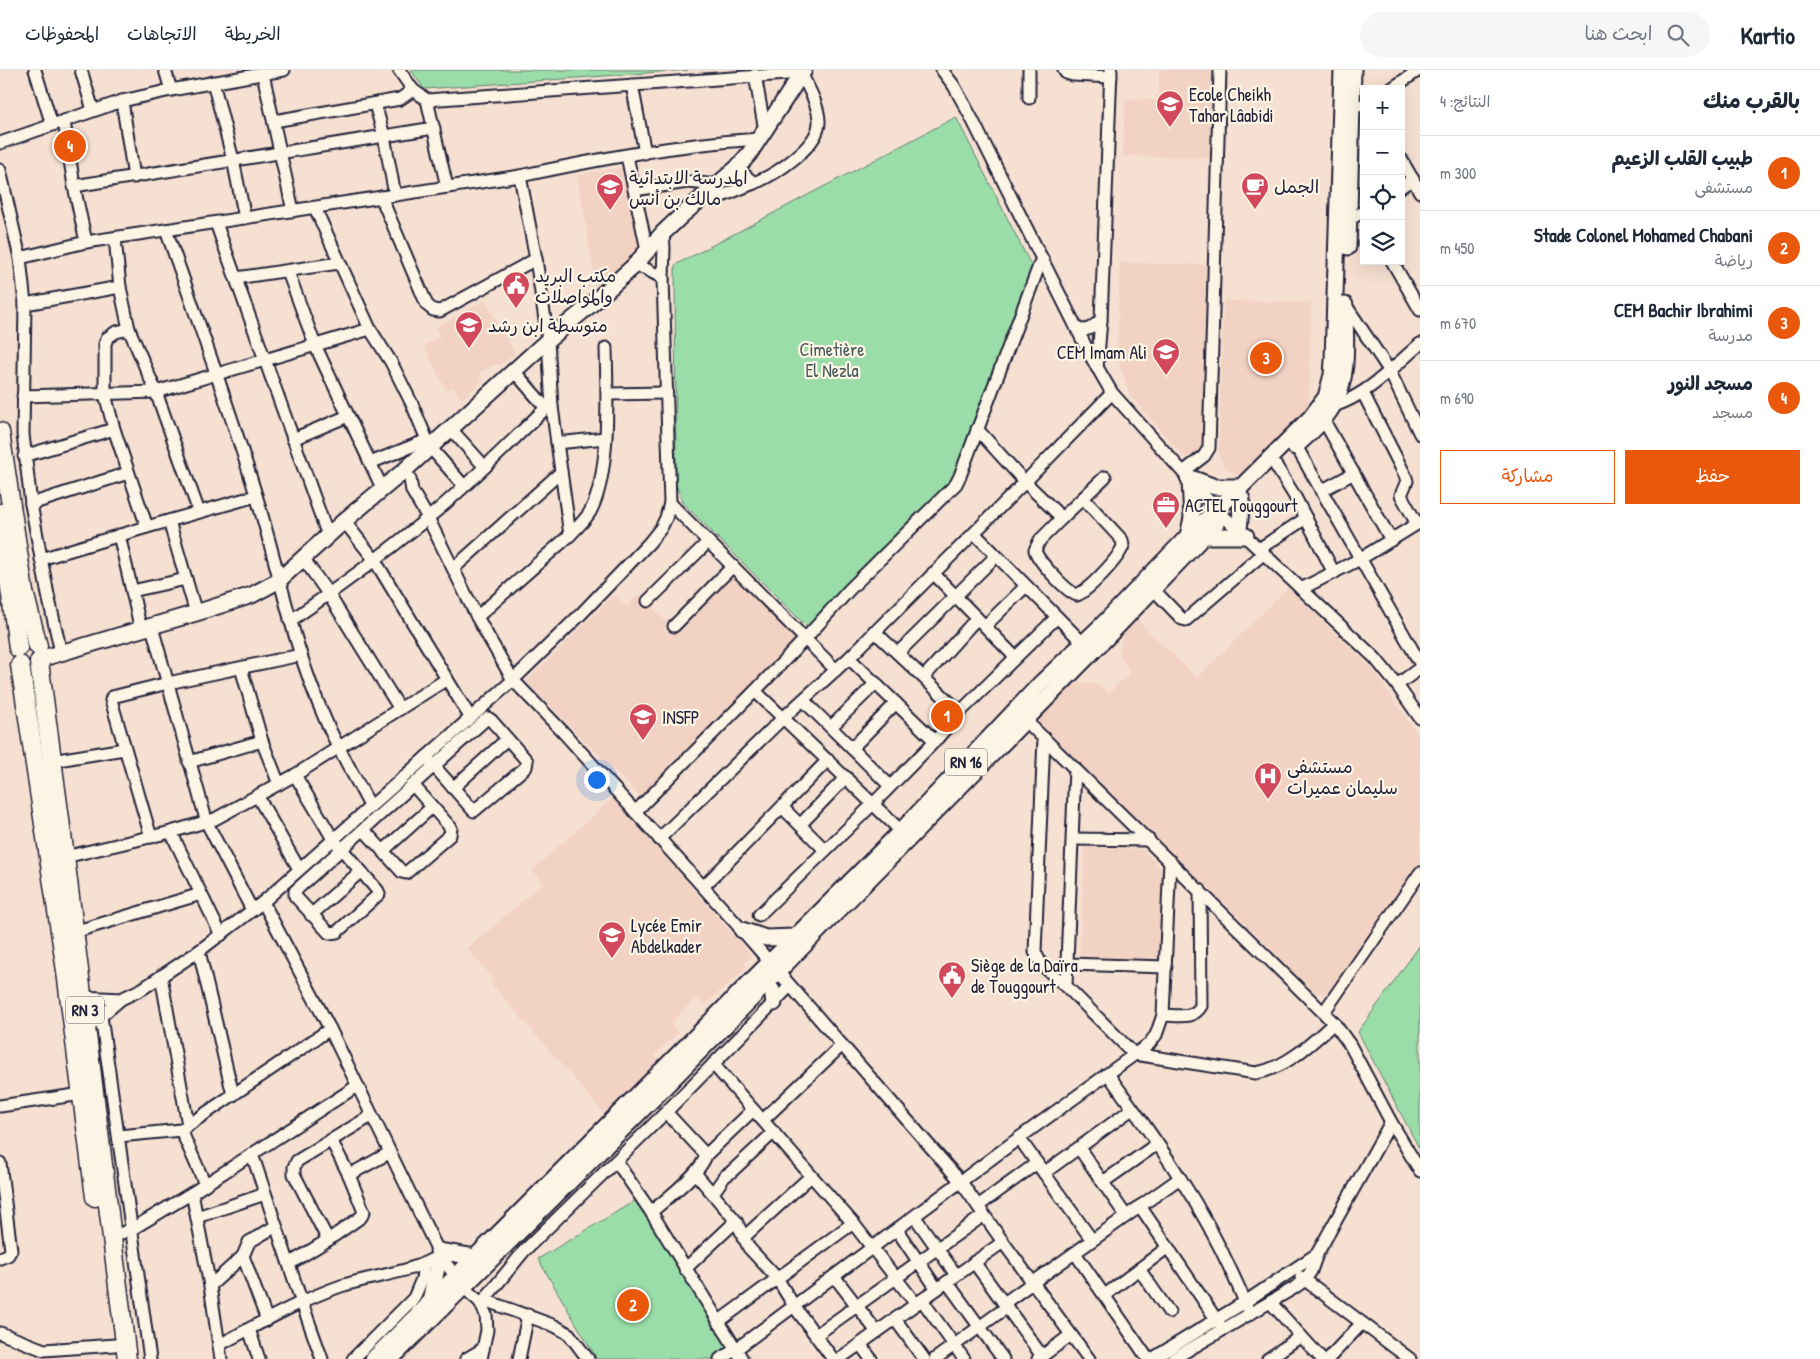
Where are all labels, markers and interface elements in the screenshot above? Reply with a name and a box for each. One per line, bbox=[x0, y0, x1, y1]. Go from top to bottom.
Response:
search box bbox=[1360, 12, 1710, 57]
text: Kartio bbox=[1740, 19, 1795, 51]
text: ابحث هنا bbox=[1585, 20, 1652, 46]
text: المحفوظات bbox=[25, 21, 99, 46]
text: الاتجاهات bbox=[127, 21, 197, 46]
text: الخريطة bbox=[225, 21, 281, 46]
icon: search bbox=[1664, 21, 1692, 49]
place label: Ecole Cheikh Tahar Lâabidi bbox=[1189, 82, 1273, 128]
map controls bbox=[1360, 85, 1405, 265]
button: + bbox=[1360, 85, 1405, 130]
text: بالقرب منك bbox=[1703, 86, 1800, 115]
school or university icon: Ecole Cheikh Tahar Lâabidi bbox=[1155, 89, 1185, 128]
text: النتائج: 4 bbox=[1440, 90, 1490, 112]
pin: 4 bbox=[54, 127, 86, 165]
button: − bbox=[1360, 130, 1405, 175]
text: طبيب القلب الزعيم bbox=[1612, 145, 1753, 171]
text: 300 m bbox=[1440, 162, 1476, 184]
text: 1 bbox=[1781, 162, 1787, 184]
place label: المدرسة الابتدائية مالك بن أنس bbox=[629, 165, 748, 211]
cafe icon: الجمل bbox=[1240, 171, 1270, 210]
school or university icon: المدرسة الابتدائية مالك بن أنس bbox=[595, 172, 625, 211]
place label: الجمل bbox=[1274, 174, 1319, 199]
button: locate bbox=[1360, 175, 1405, 220]
text: مستشفى bbox=[1694, 176, 1753, 198]
button: layers bbox=[1360, 220, 1405, 265]
text: Stade Colonel Mohamed Chabani bbox=[1534, 222, 1753, 248]
text: 450 m bbox=[1440, 237, 1475, 259]
text: 2 bbox=[1780, 237, 1788, 259]
text: رياضة bbox=[1715, 249, 1753, 271]
place label: مكتب البريد والمواصلات bbox=[535, 263, 616, 309]
public building icon: مكتب البريد والمواصلات bbox=[501, 270, 531, 309]
text: CEM Bachir Ibrahimi bbox=[1614, 297, 1753, 323]
school or university icon: متوسطة ابن رشد bbox=[454, 310, 484, 349]
text: 670 m bbox=[1440, 312, 1476, 334]
text: 3 bbox=[1780, 312, 1788, 334]
place label: متوسطة ابن رشد bbox=[488, 313, 608, 338]
text: مدرسة bbox=[1708, 324, 1753, 346]
park label: Cimetière El Nezla bbox=[800, 337, 864, 383]
school or university icon: CEM Imam Ali bbox=[1151, 337, 1181, 376]
pin: 3 bbox=[1250, 339, 1282, 377]
place label: CEM Imam Ali bbox=[1057, 340, 1147, 365]
text: مسجد النور bbox=[1668, 370, 1753, 396]
text: 690 m bbox=[1440, 387, 1474, 409]
text: 4 bbox=[1781, 387, 1787, 409]
text: مسجد bbox=[1712, 401, 1753, 423]
button: مشاركة bbox=[1440, 450, 1615, 504]
button: حفظ bbox=[1625, 450, 1800, 504]
office icon: ACTEL Touggourt bbox=[1151, 490, 1181, 529]
place label: ACTEL Touggourt bbox=[1185, 493, 1298, 518]
pin: 1 bbox=[931, 697, 963, 735]
school or university icon: INSFP bbox=[628, 702, 658, 741]
place label: INSFP bbox=[662, 705, 699, 730]
road number: RN 16 bbox=[945, 749, 987, 776]
place label: مستشفى سليمان عميرات bbox=[1287, 754, 1398, 800]
hospital icon: مستشفى سليمان عميرات bbox=[1253, 761, 1283, 800]
your location bbox=[584, 767, 610, 793]
place label: Lycée Emir Abdelkader bbox=[631, 913, 702, 959]
school or university icon: Lycée Emir Abdelkader bbox=[597, 920, 627, 959]
place label: Siège de la Daïra de Touggourt bbox=[971, 953, 1078, 999]
public building icon: Siège de la Daïra de Touggourt bbox=[937, 960, 967, 999]
road number: RN 3 bbox=[66, 996, 104, 1024]
pin: 2 bbox=[617, 1286, 649, 1324]

